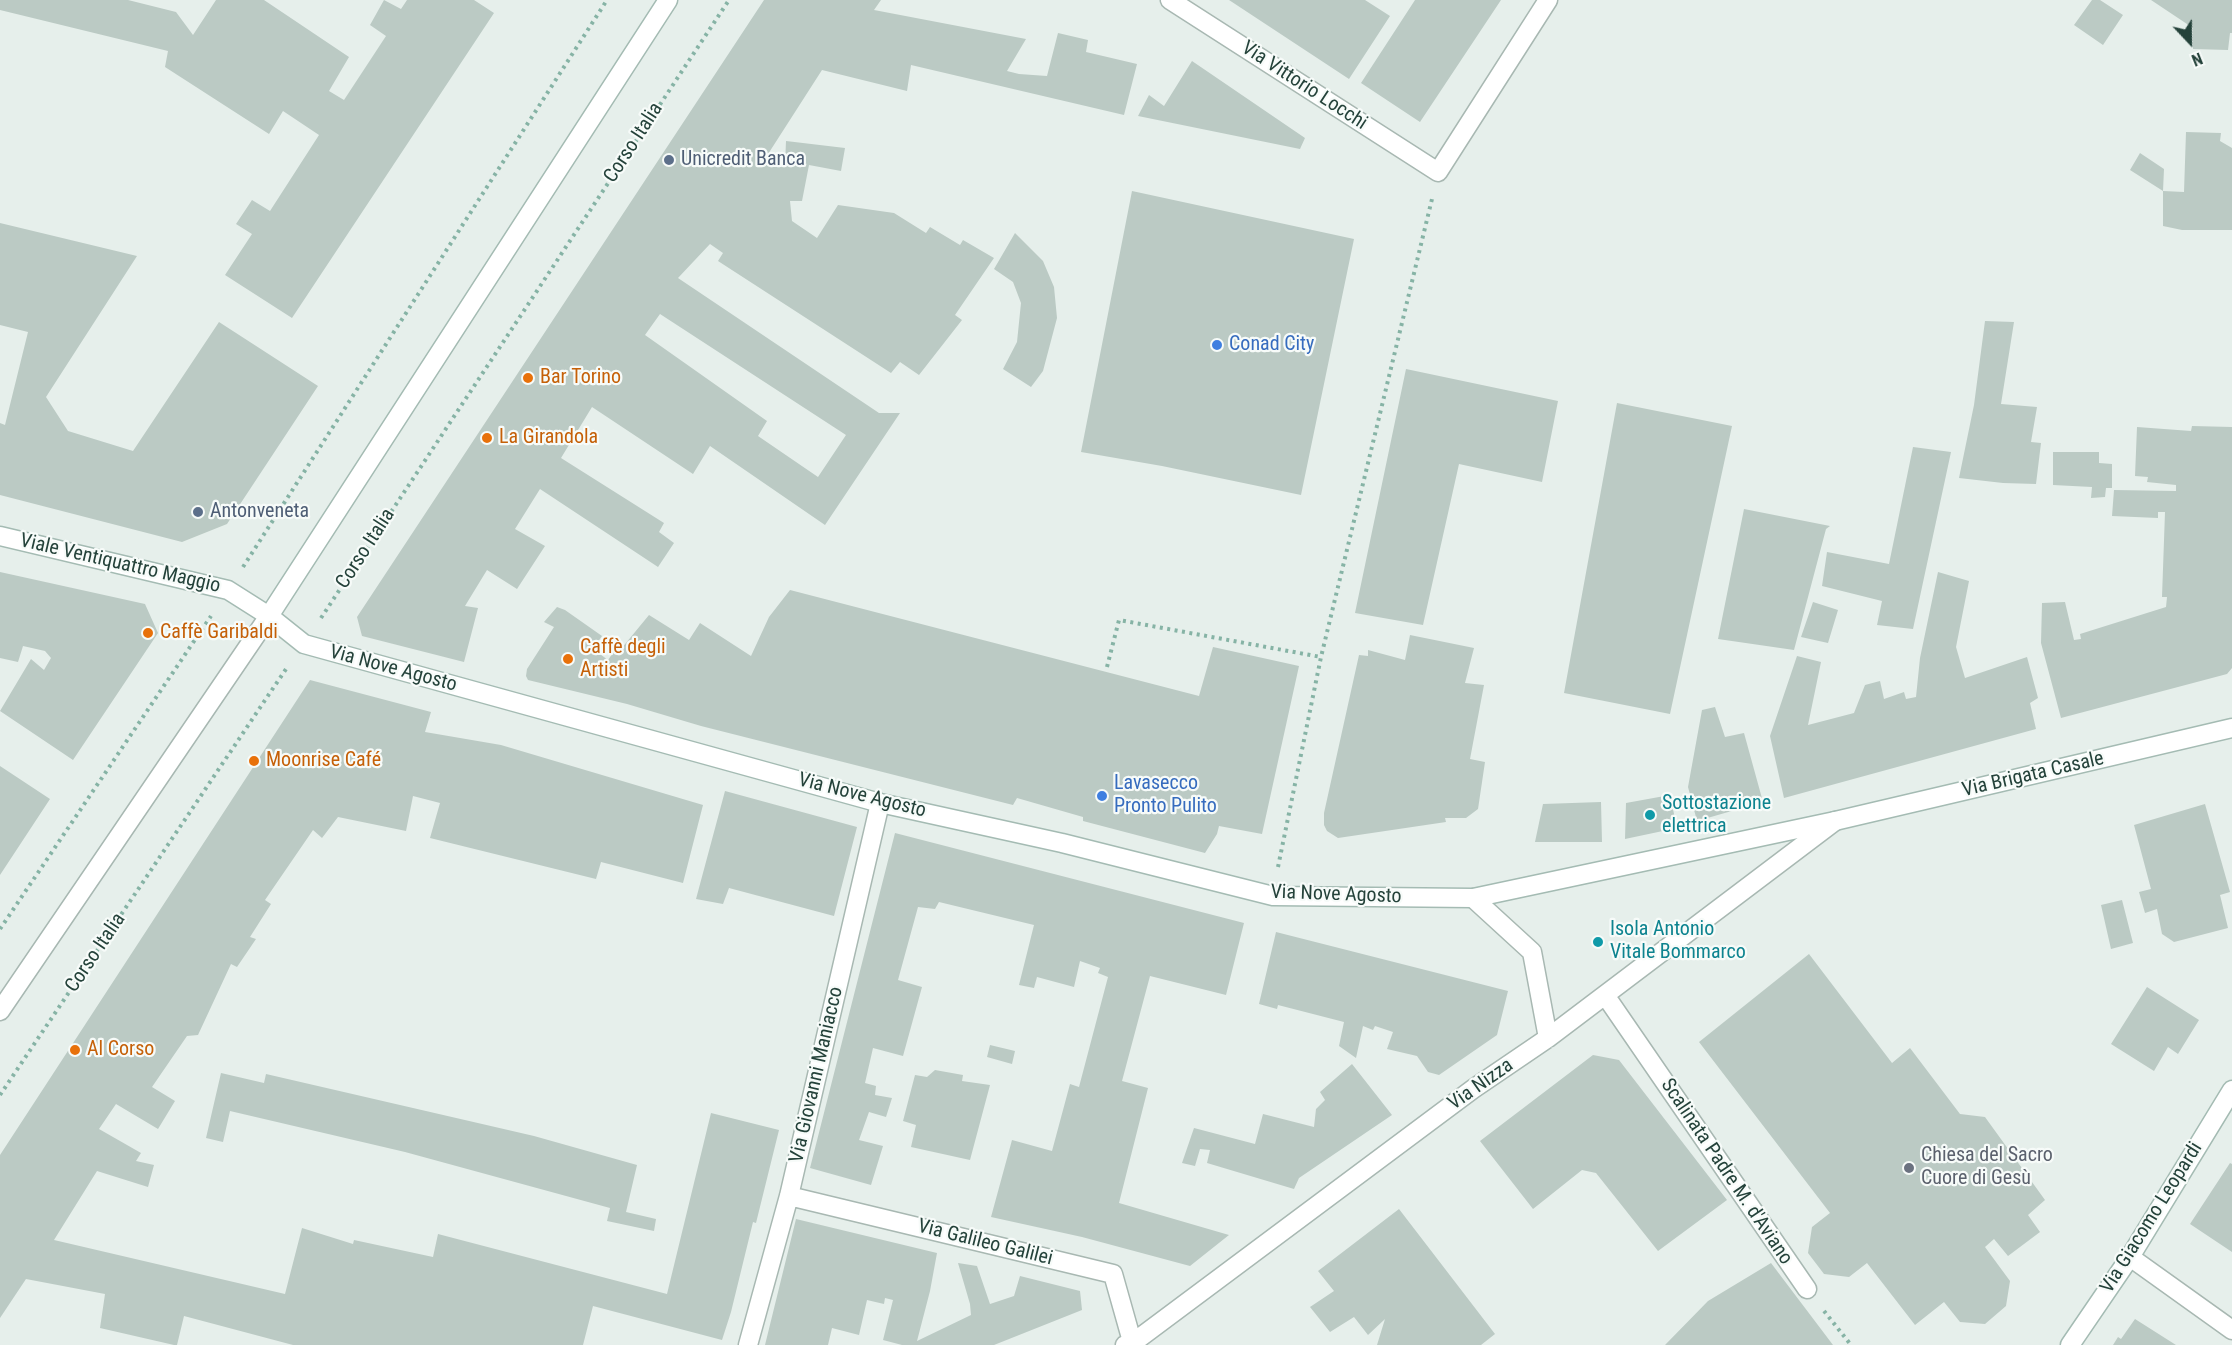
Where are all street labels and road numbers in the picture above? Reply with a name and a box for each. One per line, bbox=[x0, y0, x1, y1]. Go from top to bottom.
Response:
street label: Via Vittorio Locchi bbox=[1237, 36, 1371, 136]
street label: Corso Italia bbox=[599, 99, 669, 187]
street label: Corso Italia bbox=[331, 505, 401, 593]
street label: Viale Ventiquattro Maggio bbox=[17, 529, 223, 599]
street label: Via Nove Agosto bbox=[327, 640, 459, 698]
street label: Via Brigata Casale bbox=[1960, 747, 2106, 803]
street label: Via Nove Agosto bbox=[796, 769, 928, 823]
street label: Via Nove Agosto bbox=[1270, 881, 1402, 909]
street label: Corso Italia bbox=[61, 909, 131, 997]
street label: Via Giovanni Maniacco bbox=[785, 985, 849, 1165]
street label: Via Nizza bbox=[1444, 1054, 1518, 1116]
street label: Scalinata Padre M. d'Aviano bbox=[1655, 1075, 1797, 1269]
street label: Via Giacomo Leopardi bbox=[2096, 1138, 2208, 1298]
street label: Via Galileo Galilei bbox=[915, 1215, 1055, 1271]

